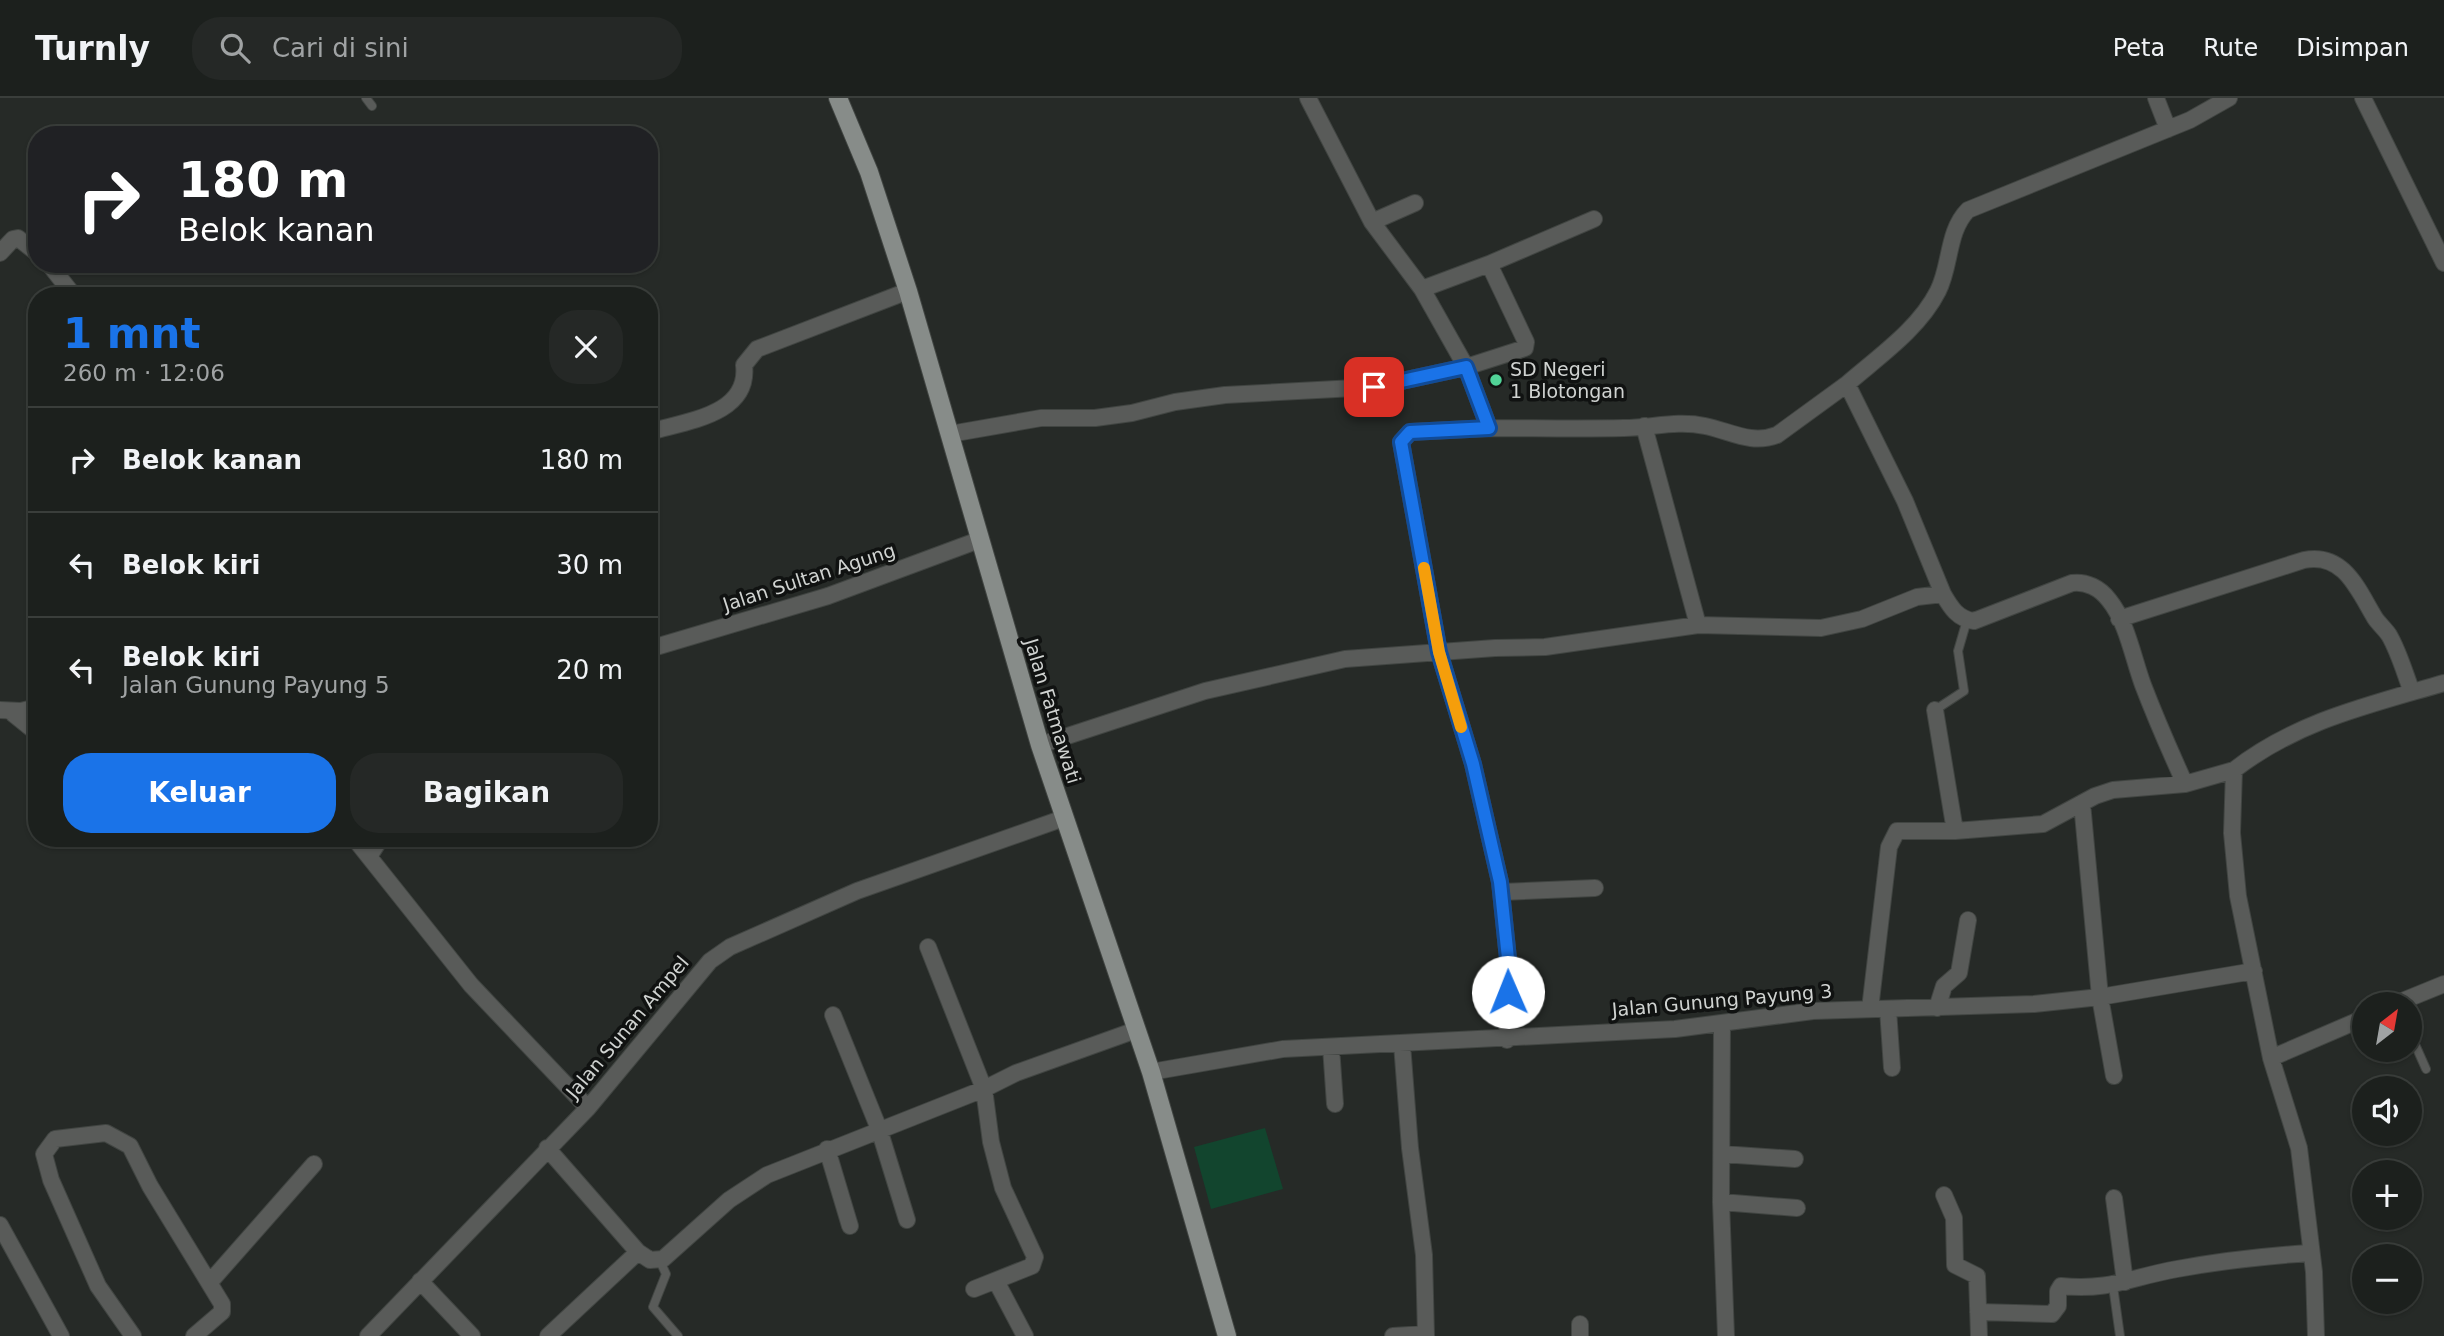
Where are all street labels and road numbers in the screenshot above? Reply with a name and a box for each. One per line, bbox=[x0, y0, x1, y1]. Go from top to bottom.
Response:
street label: Jalan Sultan Agung bbox=[719, 539, 898, 616]
street label: Jalan Fatmawati bbox=[1020, 635, 1086, 786]
street label: Jalan Sunan Ampel bbox=[561, 952, 693, 1103]
street label: Jalan Gunung Payung 3 bbox=[1610, 979, 1833, 1021]

